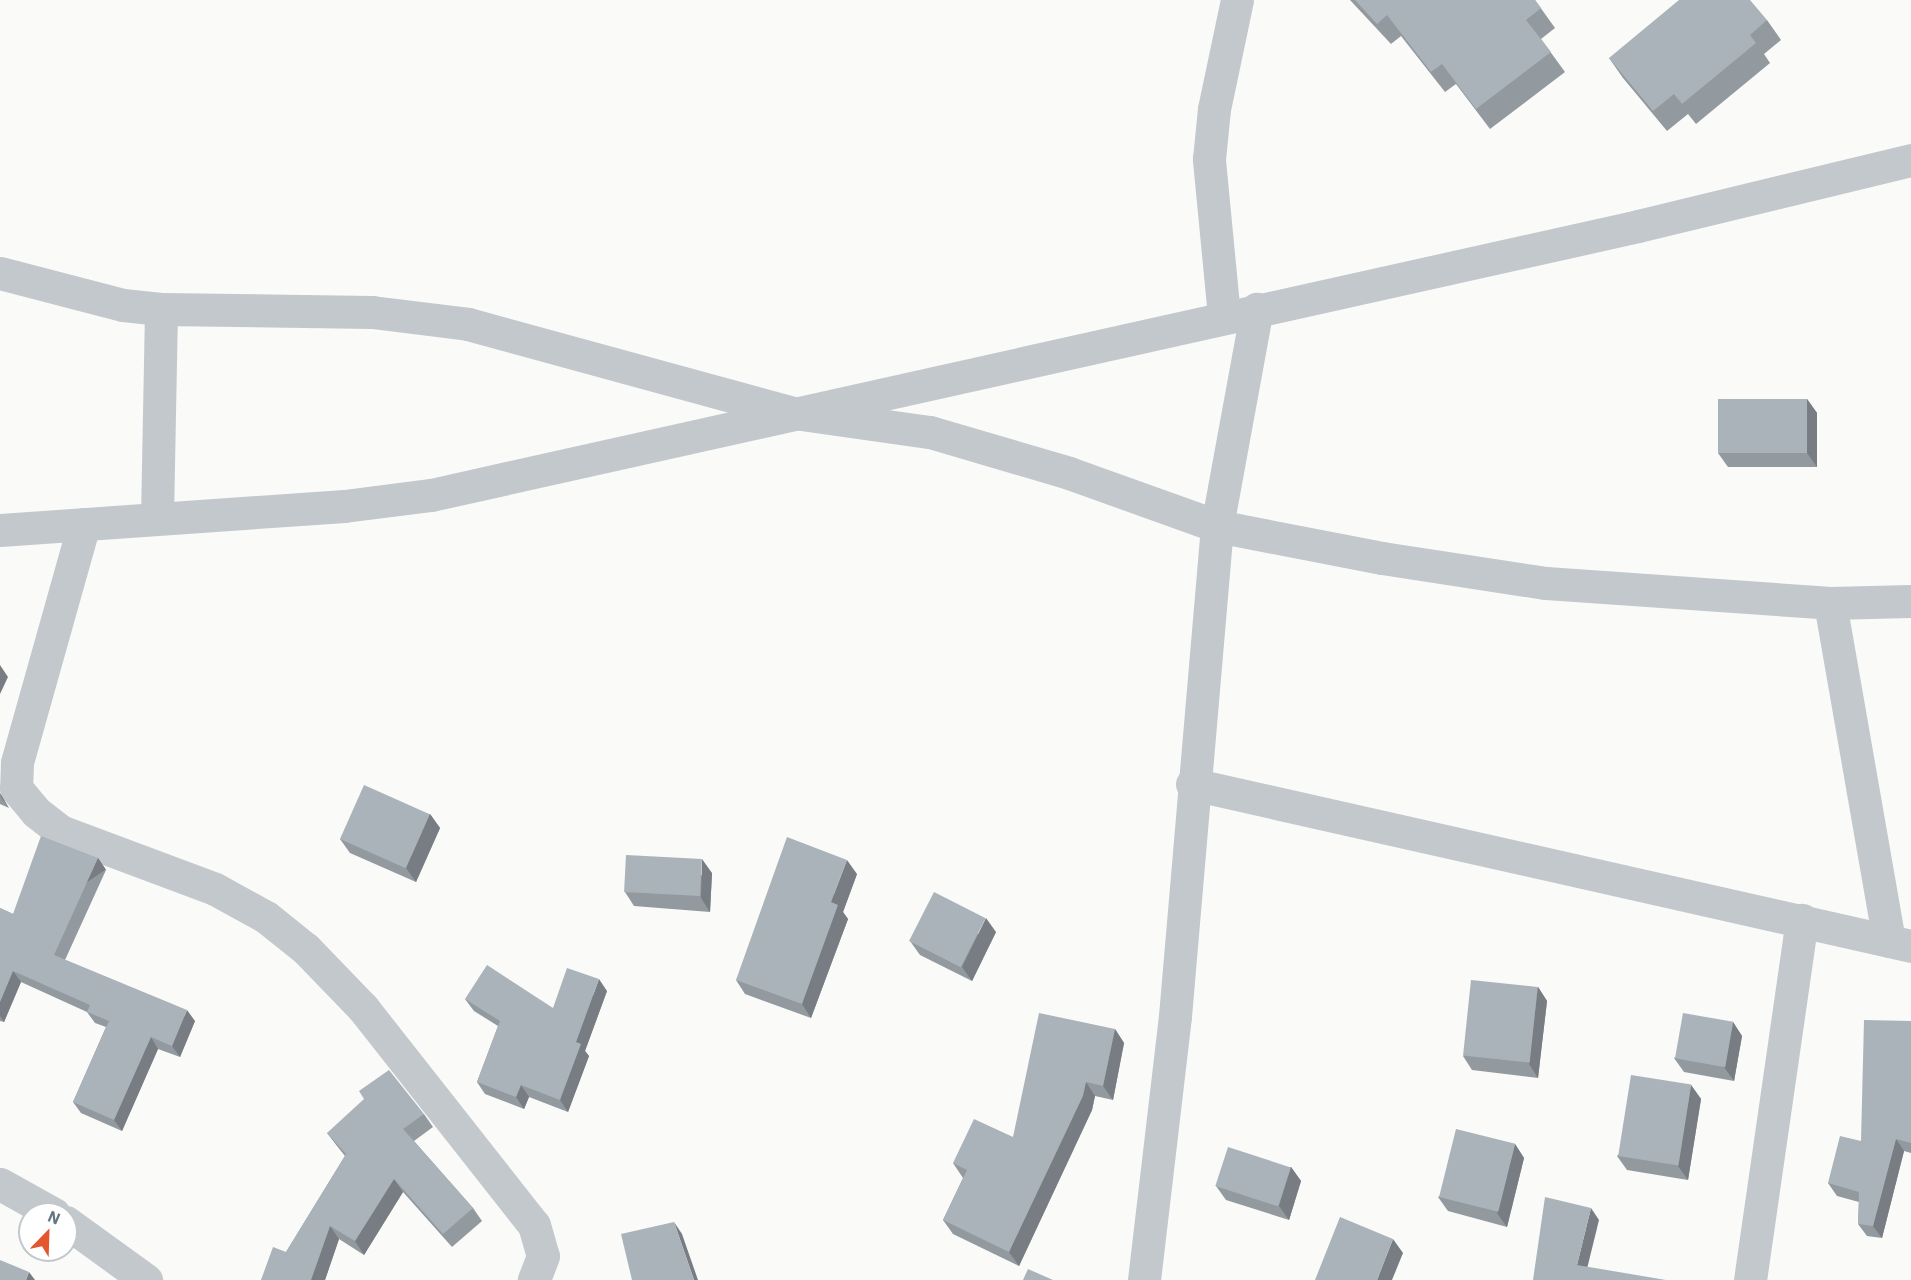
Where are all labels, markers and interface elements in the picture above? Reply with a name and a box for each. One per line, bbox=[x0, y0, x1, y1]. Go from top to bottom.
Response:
north arrow bbox=[18, 1202, 78, 1262]
text: N bbox=[45, 1206, 63, 1229]

